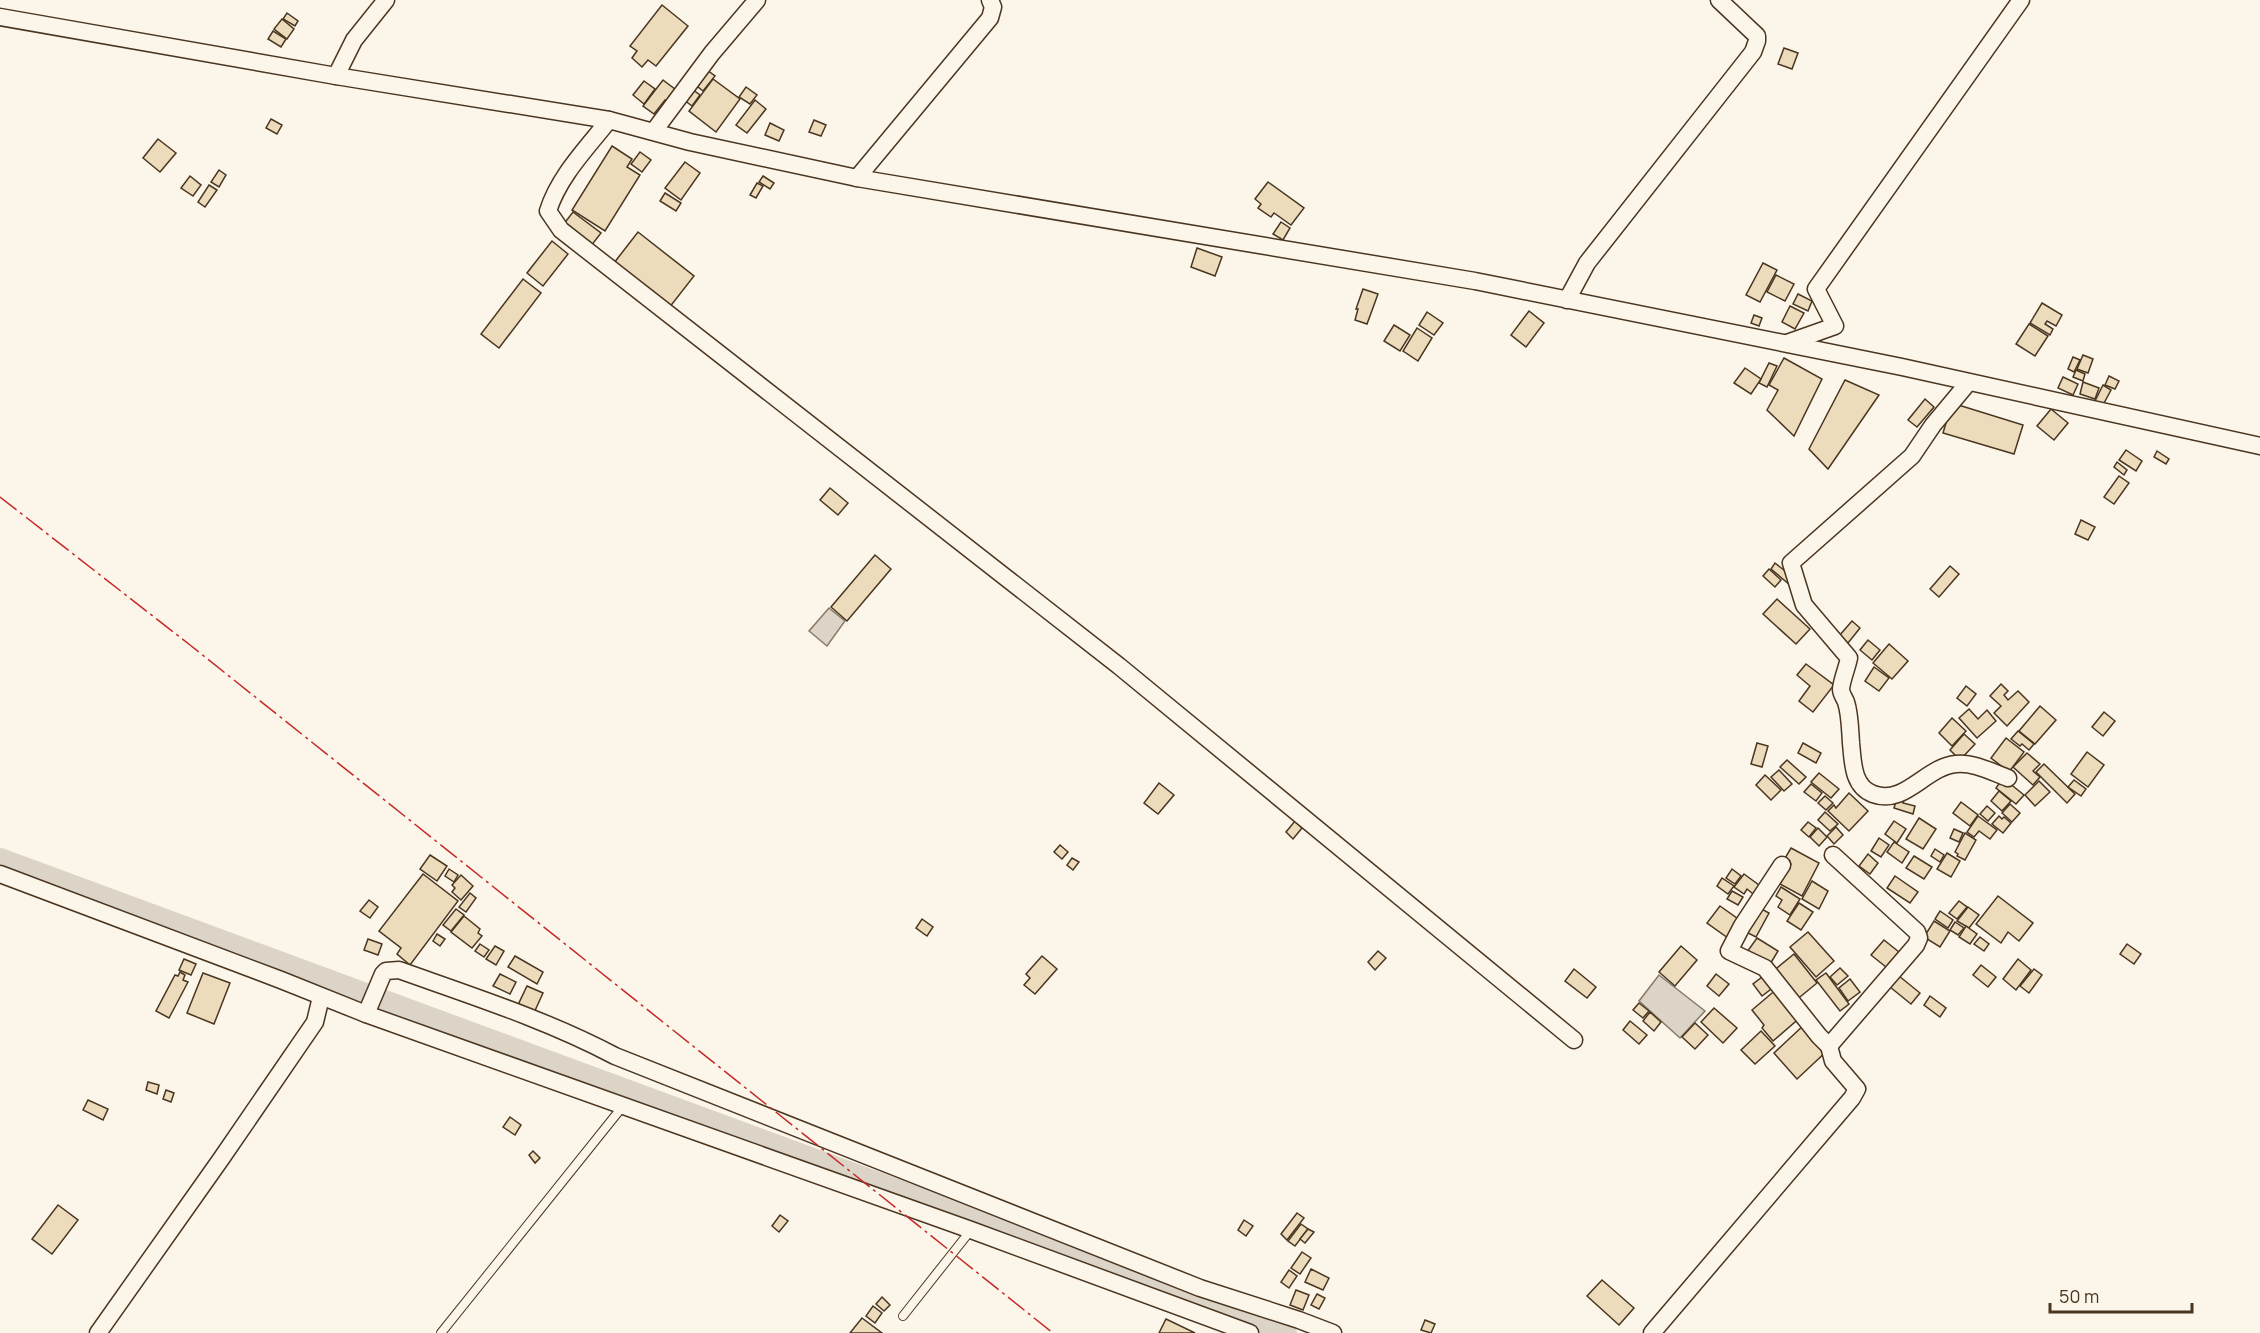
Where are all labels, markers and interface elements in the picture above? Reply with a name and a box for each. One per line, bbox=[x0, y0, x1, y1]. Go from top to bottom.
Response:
scale bar bbox=[2050, 1276, 2192, 1314]
text: 50 m bbox=[2059, 1284, 2099, 1308]

